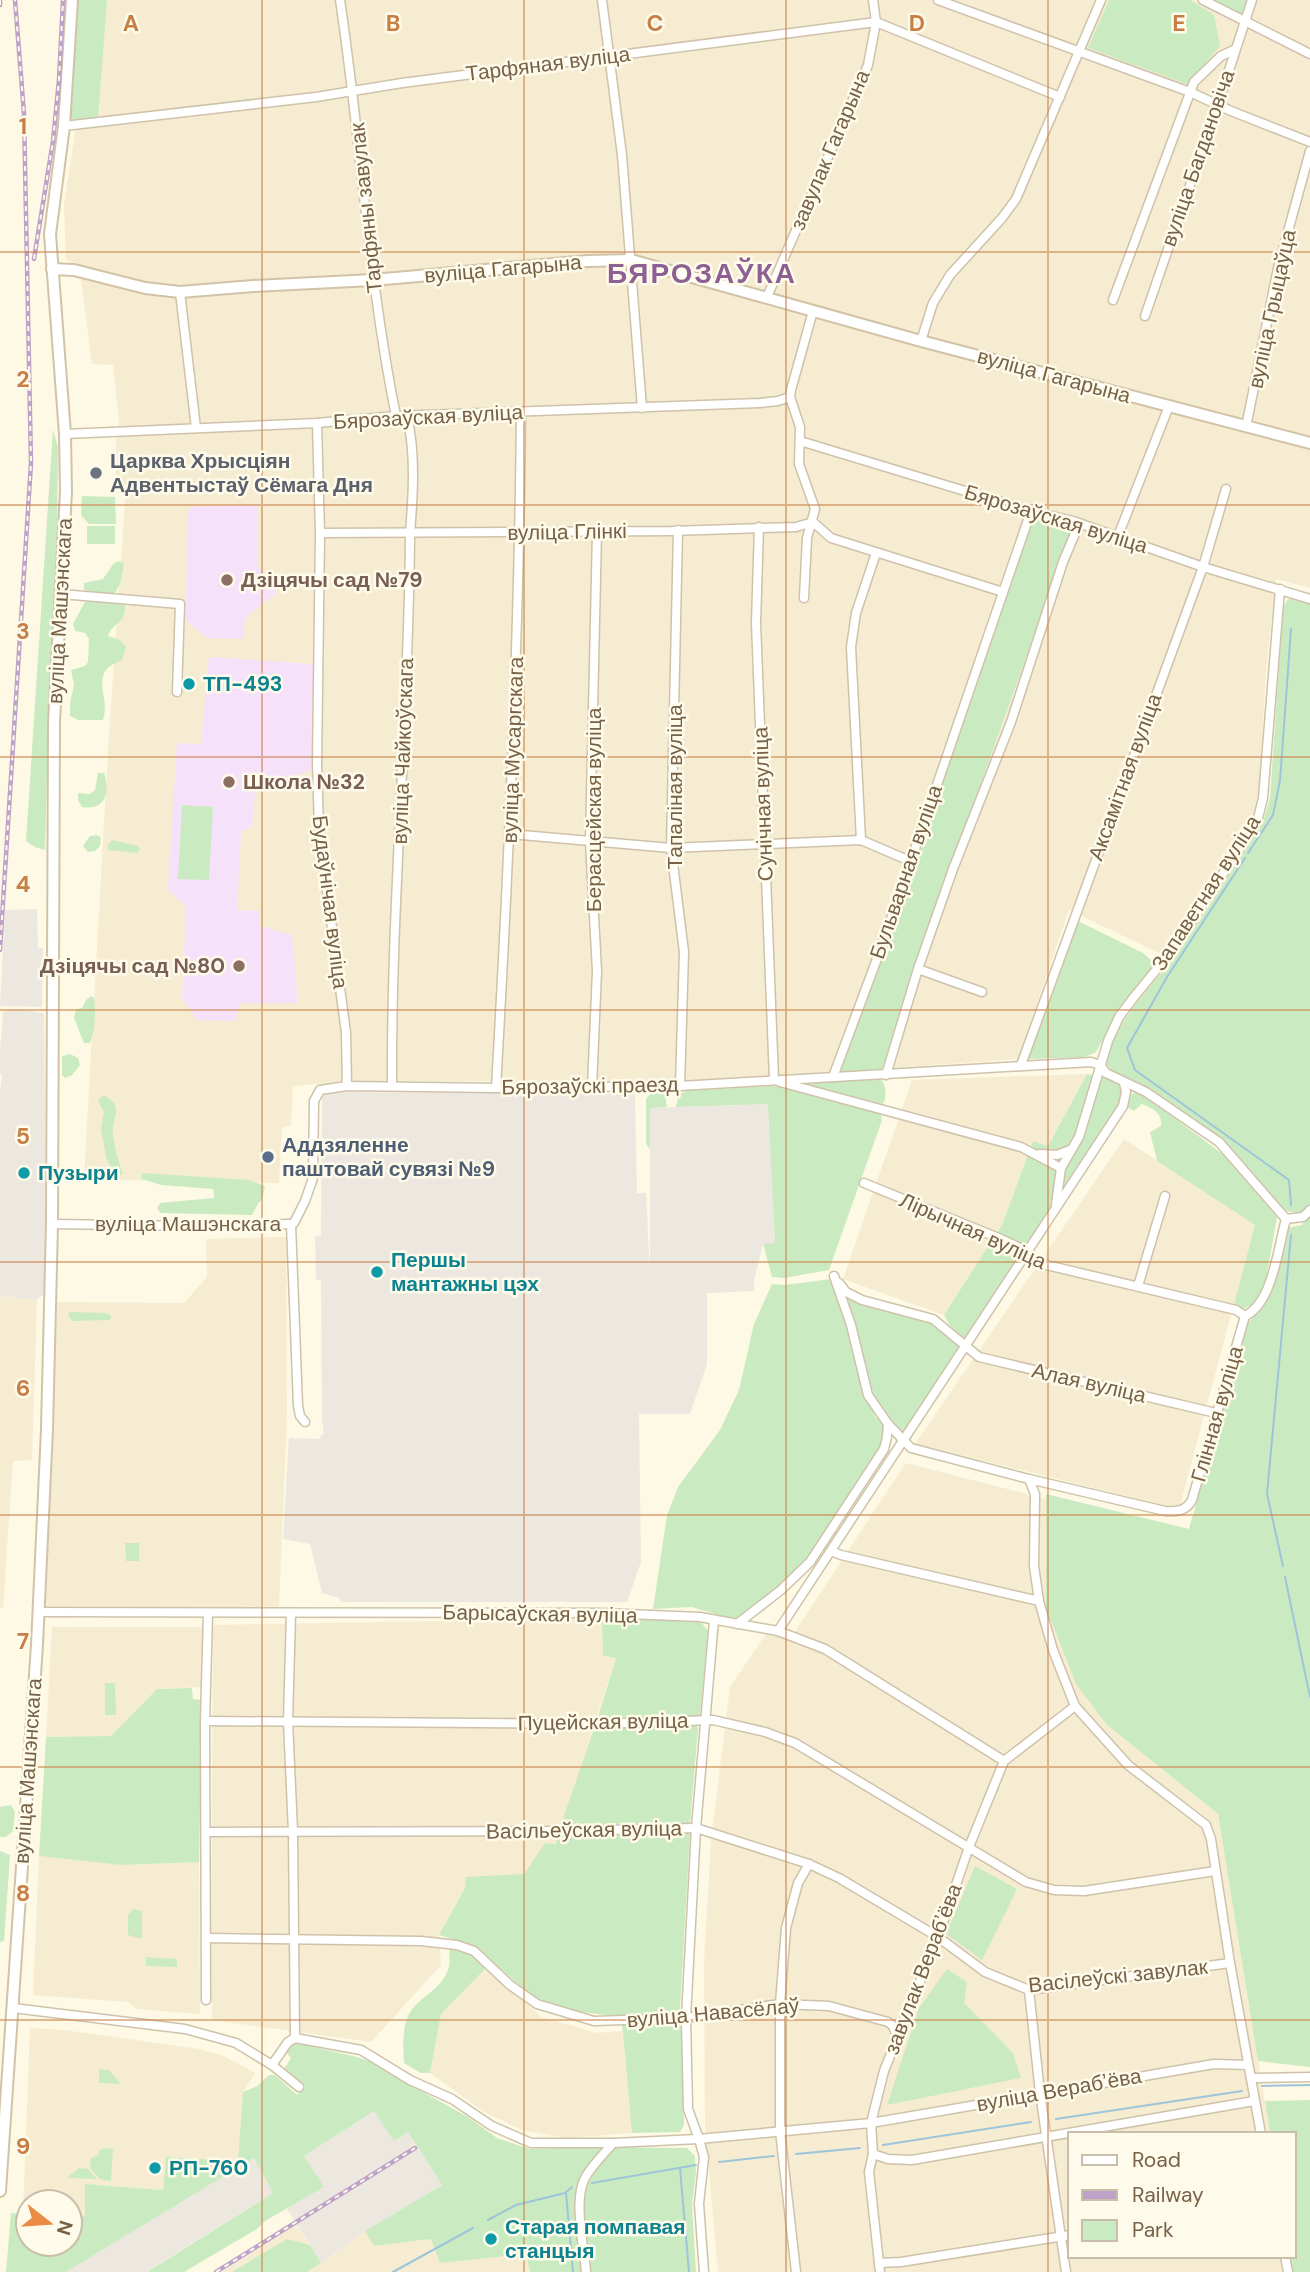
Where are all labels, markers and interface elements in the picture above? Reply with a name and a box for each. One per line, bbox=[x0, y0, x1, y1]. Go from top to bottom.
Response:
text: A bbox=[123, 8, 139, 38]
text: B bbox=[386, 8, 400, 38]
text: C bbox=[647, 8, 663, 38]
text: D bbox=[909, 8, 925, 38]
text: E bbox=[1172, 8, 1186, 38]
street label: Тарфяная вуліца bbox=[464, 40, 632, 88]
street label: завулак Гагарына bbox=[784, 65, 877, 234]
street label: вуліца Багдановіча bbox=[1155, 66, 1241, 250]
text: 1 bbox=[19, 111, 27, 141]
street label: Тарфяны завулак bbox=[343, 121, 389, 295]
street label: вуліца Грыцаўца bbox=[1241, 227, 1303, 391]
street label: вуліца Гагарына bbox=[423, 248, 583, 290]
district label: БЯРОЗАЎКА bbox=[607, 255, 797, 292]
street label: вуліца Гагарына bbox=[974, 342, 1134, 410]
text: 2 bbox=[16, 364, 30, 394]
street label: Бярозаўская вуліца bbox=[332, 398, 524, 436]
place label: Царква Хрысціян Адвентыстаў Сёмага Дня bbox=[110, 447, 373, 499]
marker: Царква Хрысціян Адвентыстаў Сёмага Дня bbox=[88, 465, 104, 481]
street label: Бярозаўская вуліца bbox=[961, 478, 1151, 560]
street label: вуліца Машэнскага bbox=[41, 517, 79, 705]
street label: вуліца Глінкі bbox=[507, 517, 627, 547]
place label: Дзіцячы сад №79 bbox=[241, 566, 423, 594]
marker: Дзіцячы сад №79 bbox=[219, 572, 235, 588]
text: 3 bbox=[16, 616, 30, 646]
street label: вуліца Мусаргскага bbox=[496, 656, 530, 844]
street label: вуліца Чайкоўскага bbox=[386, 657, 420, 845]
place label: ТП-493 bbox=[203, 670, 283, 698]
marker: ТП-493 bbox=[181, 676, 197, 692]
street label: Аксамітная вуліца bbox=[1082, 689, 1168, 864]
street label: Тапаліная вуліца bbox=[661, 704, 689, 870]
street label: Берасцейская вуліца bbox=[580, 707, 608, 912]
street label: Сунічная вуліца bbox=[746, 726, 780, 882]
place label: Школа №32 bbox=[243, 768, 365, 796]
marker: Школа №32 bbox=[221, 774, 237, 790]
street label: Бульварная вуліца bbox=[863, 781, 949, 963]
street label: Запаветная вуліца bbox=[1145, 809, 1267, 976]
street label: Будаўнічая вуліца bbox=[305, 814, 355, 991]
text: 4 bbox=[16, 869, 31, 899]
place label: Дзіцячы сад №80 bbox=[40, 952, 225, 980]
marker: Дзіцячы сад №80 bbox=[231, 958, 247, 974]
street label: Бярозаўскі праезд bbox=[501, 1070, 679, 1102]
text: 5 bbox=[16, 1121, 30, 1151]
place label: Аддзяленне паштовай сувязі №9 bbox=[282, 1131, 495, 1183]
marker: Аддзяленне паштовай сувязі №9 bbox=[260, 1149, 276, 1165]
place label: Пузыри bbox=[38, 1159, 119, 1187]
marker: Пузыри bbox=[16, 1165, 32, 1181]
street label: Лірычная вуліца bbox=[895, 1186, 1051, 1276]
street label: вуліца Машэнскага bbox=[95, 1210, 281, 1238]
place label: Першы мантажны цэх bbox=[391, 1246, 539, 1298]
marker: Першы мантажны цэх bbox=[369, 1264, 385, 1280]
street label: Глінная вуліца bbox=[1184, 1342, 1250, 1485]
street label: Алая вуліца bbox=[1029, 1356, 1149, 1410]
text: 6 bbox=[16, 1373, 30, 1403]
street label: Барысаўская вуліца bbox=[442, 1598, 638, 1630]
text: 7 bbox=[17, 1626, 29, 1656]
street label: вуліца Машэнскага bbox=[8, 1677, 48, 1865]
street label: Пуцейская вуліца bbox=[517, 1707, 689, 1737]
street label: Васільеўская вуліца bbox=[486, 1814, 683, 1846]
text: 8 bbox=[16, 1878, 30, 1908]
street label: завулак Верабʼёва bbox=[878, 1879, 969, 2058]
street label: Васілеўскі завулак bbox=[1027, 1953, 1210, 1999]
street label: вуліца Навасёлаў bbox=[626, 1991, 801, 2034]
street label: вуліца Верабʼёва bbox=[974, 2062, 1144, 2118]
text: 9 bbox=[16, 2131, 30, 2161]
legend bbox=[1068, 2132, 1296, 2258]
text: Road bbox=[1132, 2146, 1181, 2174]
place label: РП-760 bbox=[169, 2154, 248, 2182]
marker: РП-760 bbox=[147, 2160, 163, 2176]
text: Railway bbox=[1132, 2181, 1204, 2209]
north arrow bbox=[14, 2188, 84, 2258]
place label: Старая помпавая станцыя bbox=[505, 2213, 686, 2265]
text: Park bbox=[1132, 2216, 1174, 2244]
text: N bbox=[51, 2218, 79, 2238]
marker: Старая помпавая станцыя bbox=[483, 2231, 499, 2247]

